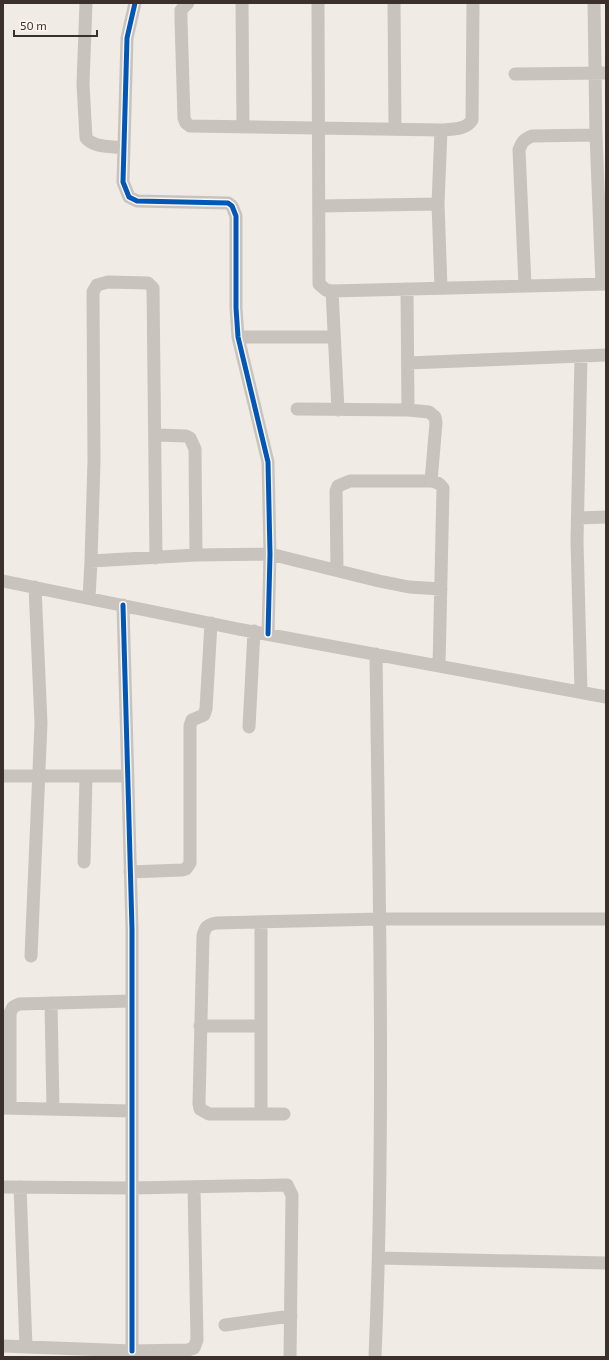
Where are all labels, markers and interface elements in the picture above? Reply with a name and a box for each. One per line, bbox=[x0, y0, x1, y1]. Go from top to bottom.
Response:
scale bar bbox=[14, 12, 97, 38]
text: 50 m bbox=[20, 18, 47, 32]

